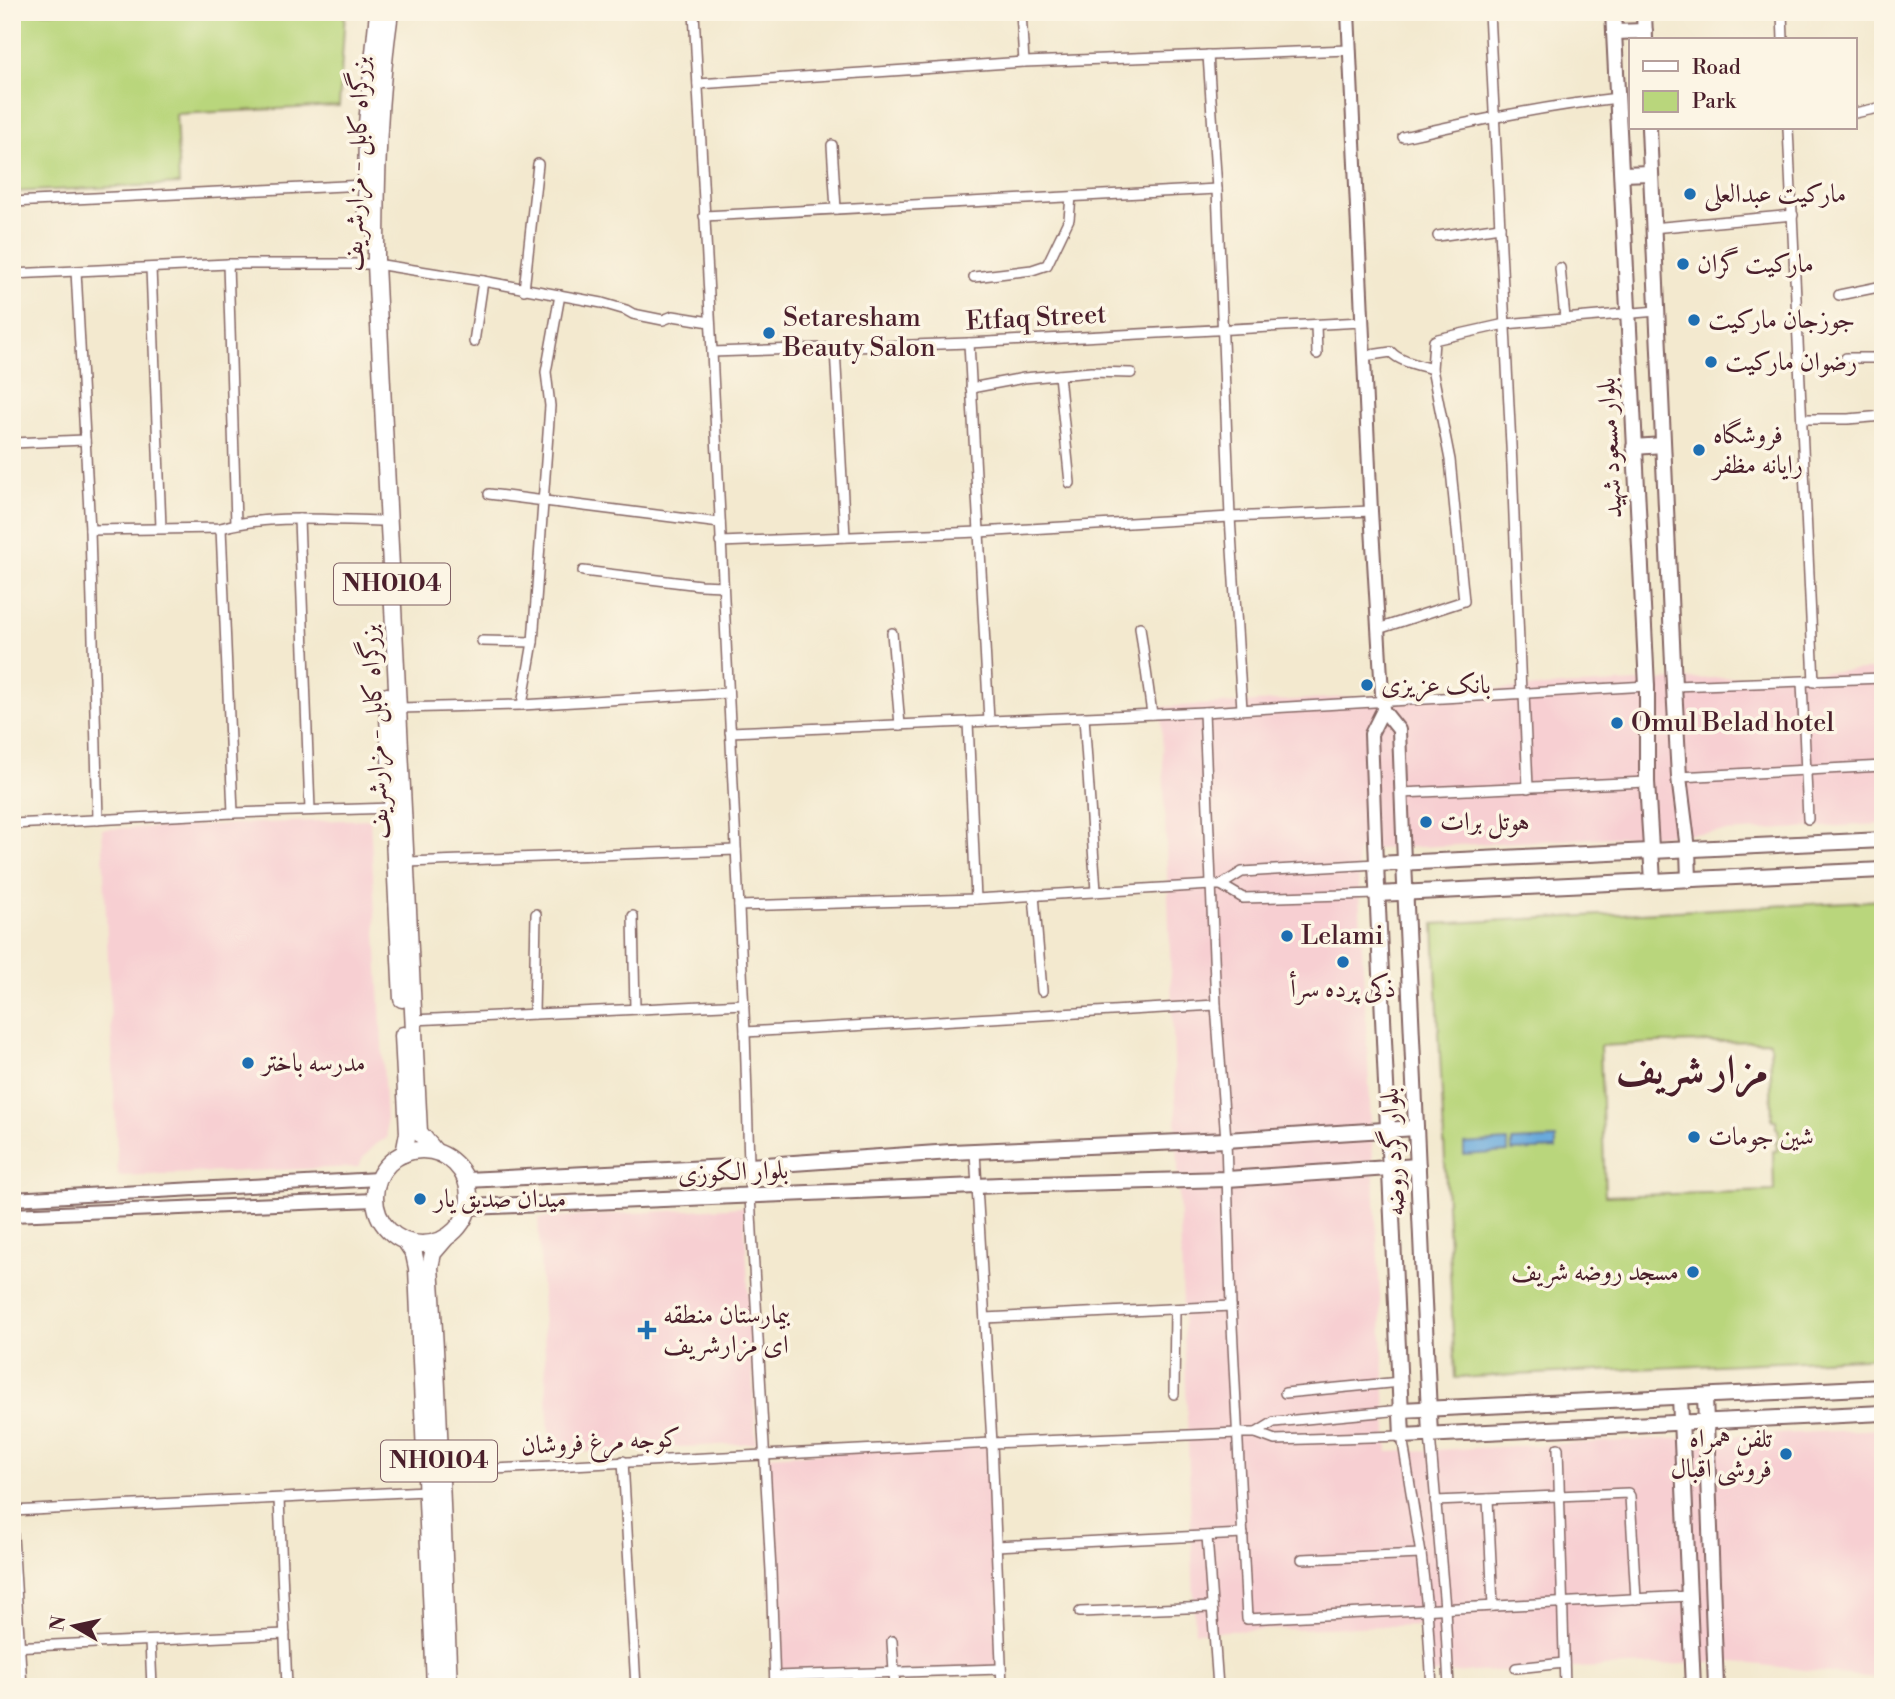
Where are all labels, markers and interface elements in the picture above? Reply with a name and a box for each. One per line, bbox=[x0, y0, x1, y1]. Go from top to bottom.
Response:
legend bbox=[1629, 38, 1856, 130]
street label: بزرگراه کابل - مزارشریف bbox=[335, 55, 378, 272]
text: Road bbox=[1692, 55, 1741, 81]
text: Park bbox=[1692, 89, 1737, 115]
place label: مارکیت عبدالعلی bbox=[1704, 178, 1846, 212]
marker: مارکیت عبدالعلی bbox=[1682, 186, 1698, 202]
place label: مارکیت گران bbox=[1697, 246, 1814, 280]
marker: مارکیت گران bbox=[1675, 256, 1691, 272]
street label: Etfaq Street bbox=[965, 298, 1107, 338]
place label: Setaresham Beauty Salon bbox=[782, 302, 935, 364]
place label: جوزجان مارکیت bbox=[1708, 304, 1855, 336]
marker: جوزجان مارکیت bbox=[1686, 312, 1702, 328]
marker: Setaresham Beauty Salon bbox=[761, 325, 777, 341]
place label: رضوان مارکیت bbox=[1725, 346, 1857, 378]
marker: رضوان مارکیت bbox=[1703, 354, 1719, 370]
street label: بلوار مسعود شهید bbox=[1590, 377, 1630, 519]
place label: فروشگاه رایانه مظفر bbox=[1710, 418, 1803, 481]
marker: فروشگاه رایانه مظفر bbox=[1691, 442, 1707, 458]
road number: NH0104 bbox=[334, 564, 450, 604]
street label: بزرگراه کابل - مزارشریف bbox=[351, 623, 398, 840]
place label: بانک عزیزی bbox=[1381, 669, 1491, 702]
marker: بانک عزیزی bbox=[1359, 677, 1375, 693]
place label: Omul Belad hotel bbox=[1631, 707, 1834, 739]
marker: Omul Belad hotel bbox=[1609, 715, 1625, 731]
place label: هوتل برات bbox=[1440, 806, 1530, 839]
marker: هوتل برات bbox=[1418, 814, 1434, 830]
place label: Lelami bbox=[1301, 920, 1384, 952]
marker: Lelami bbox=[1279, 928, 1295, 944]
marker: ذکی پرده سرأ bbox=[1335, 954, 1351, 970]
place label: ذکی پرده سرأ bbox=[1290, 971, 1396, 1005]
district label: مزار شريف bbox=[1616, 1046, 1768, 1098]
place label: مدرسه باختر bbox=[259, 1047, 366, 1079]
marker: مدرسه باختر bbox=[240, 1055, 256, 1071]
street label: بلوار گرد روضه bbox=[1372, 1087, 1412, 1217]
place label: شین جومات bbox=[1708, 1121, 1814, 1153]
marker: شین جومات bbox=[1686, 1129, 1702, 1145]
street label: بلوار الکوزی bbox=[677, 1154, 789, 1190]
place label: میدان صدیق یار bbox=[431, 1183, 566, 1215]
marker: میدان صدیق یار bbox=[412, 1191, 428, 1207]
place label: مسجد روضه شریف bbox=[1511, 1256, 1679, 1288]
marker: مسجد روضه شریف bbox=[1685, 1264, 1701, 1280]
place label: بیمارستان منطقه ای مزارشریف bbox=[663, 1299, 791, 1362]
marker: بیمارستان منطقه ای مزارشریف bbox=[637, 1320, 657, 1340]
street label: كوجه مرغ فروشان bbox=[520, 1422, 682, 1467]
place label: تلفن همراه فروشی اقبال bbox=[1670, 1423, 1773, 1487]
road number: NH0104 bbox=[381, 1441, 497, 1482]
marker: تلفن همراه فروشی اقبال bbox=[1778, 1446, 1794, 1462]
north arrow bbox=[38, 1590, 108, 1660]
text: N bbox=[45, 1614, 71, 1633]

